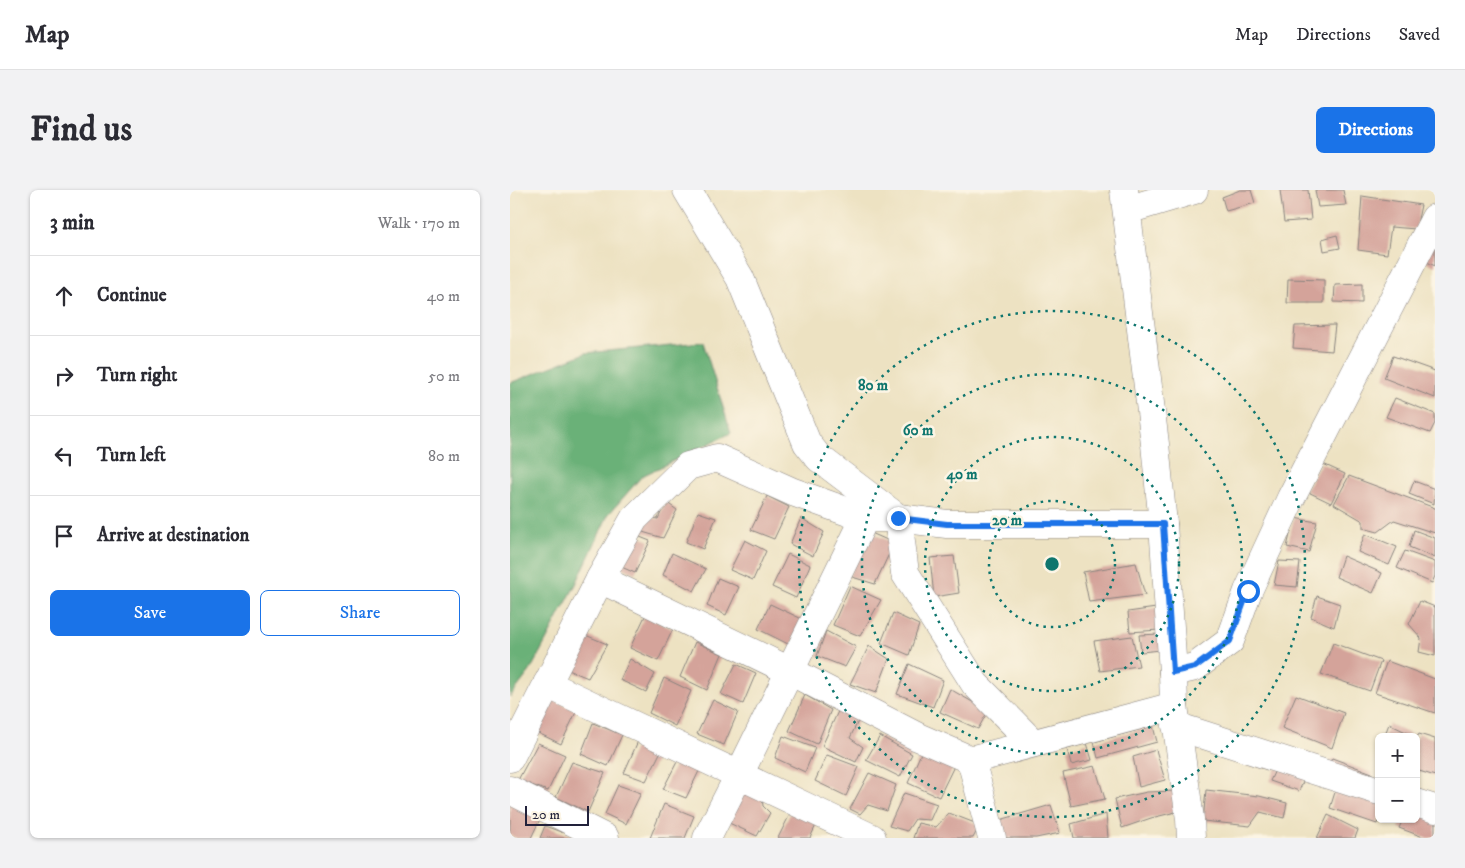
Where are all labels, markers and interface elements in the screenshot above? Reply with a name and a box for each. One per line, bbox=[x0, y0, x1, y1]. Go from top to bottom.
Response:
text: Map bbox=[25, 20, 69, 50]
text: Map bbox=[1235, 24, 1268, 46]
text: Directions bbox=[1296, 24, 1371, 46]
text: Saved bbox=[1399, 24, 1440, 46]
button: Directions bbox=[1316, 107, 1435, 153]
text: Find us bbox=[30, 108, 132, 152]
text: 3 min bbox=[50, 210, 95, 236]
text: Walk · 170 m bbox=[378, 213, 460, 233]
icon: ahead bbox=[50, 282, 78, 310]
text: Continue bbox=[97, 284, 167, 307]
text: 40 m bbox=[427, 286, 460, 306]
icon: right bbox=[50, 362, 78, 390]
text: Turn right bbox=[97, 364, 177, 387]
text: 50 m bbox=[428, 366, 460, 386]
text: 80 m bbox=[858, 376, 889, 395]
text: 60 m bbox=[903, 421, 934, 440]
icon: left bbox=[50, 442, 78, 470]
text: Turn left bbox=[97, 444, 166, 467]
text: 80 m bbox=[428, 446, 460, 466]
text: 40 m bbox=[945, 465, 978, 484]
route end bbox=[887, 507, 910, 530]
text: 20 m bbox=[992, 511, 1023, 530]
icon: arrive bbox=[50, 522, 78, 550]
text: Arrive at destination bbox=[97, 524, 249, 547]
centre of rings bbox=[1043, 555, 1061, 573]
route start bbox=[1237, 580, 1260, 603]
button: Save bbox=[50, 590, 250, 636]
button: Share bbox=[260, 590, 460, 636]
map controls bbox=[1375, 733, 1420, 823]
button: + bbox=[1375, 733, 1420, 778]
button: − bbox=[1375, 778, 1420, 823]
scale bar bbox=[525, 803, 589, 826]
text: 20 m bbox=[532, 806, 560, 824]

